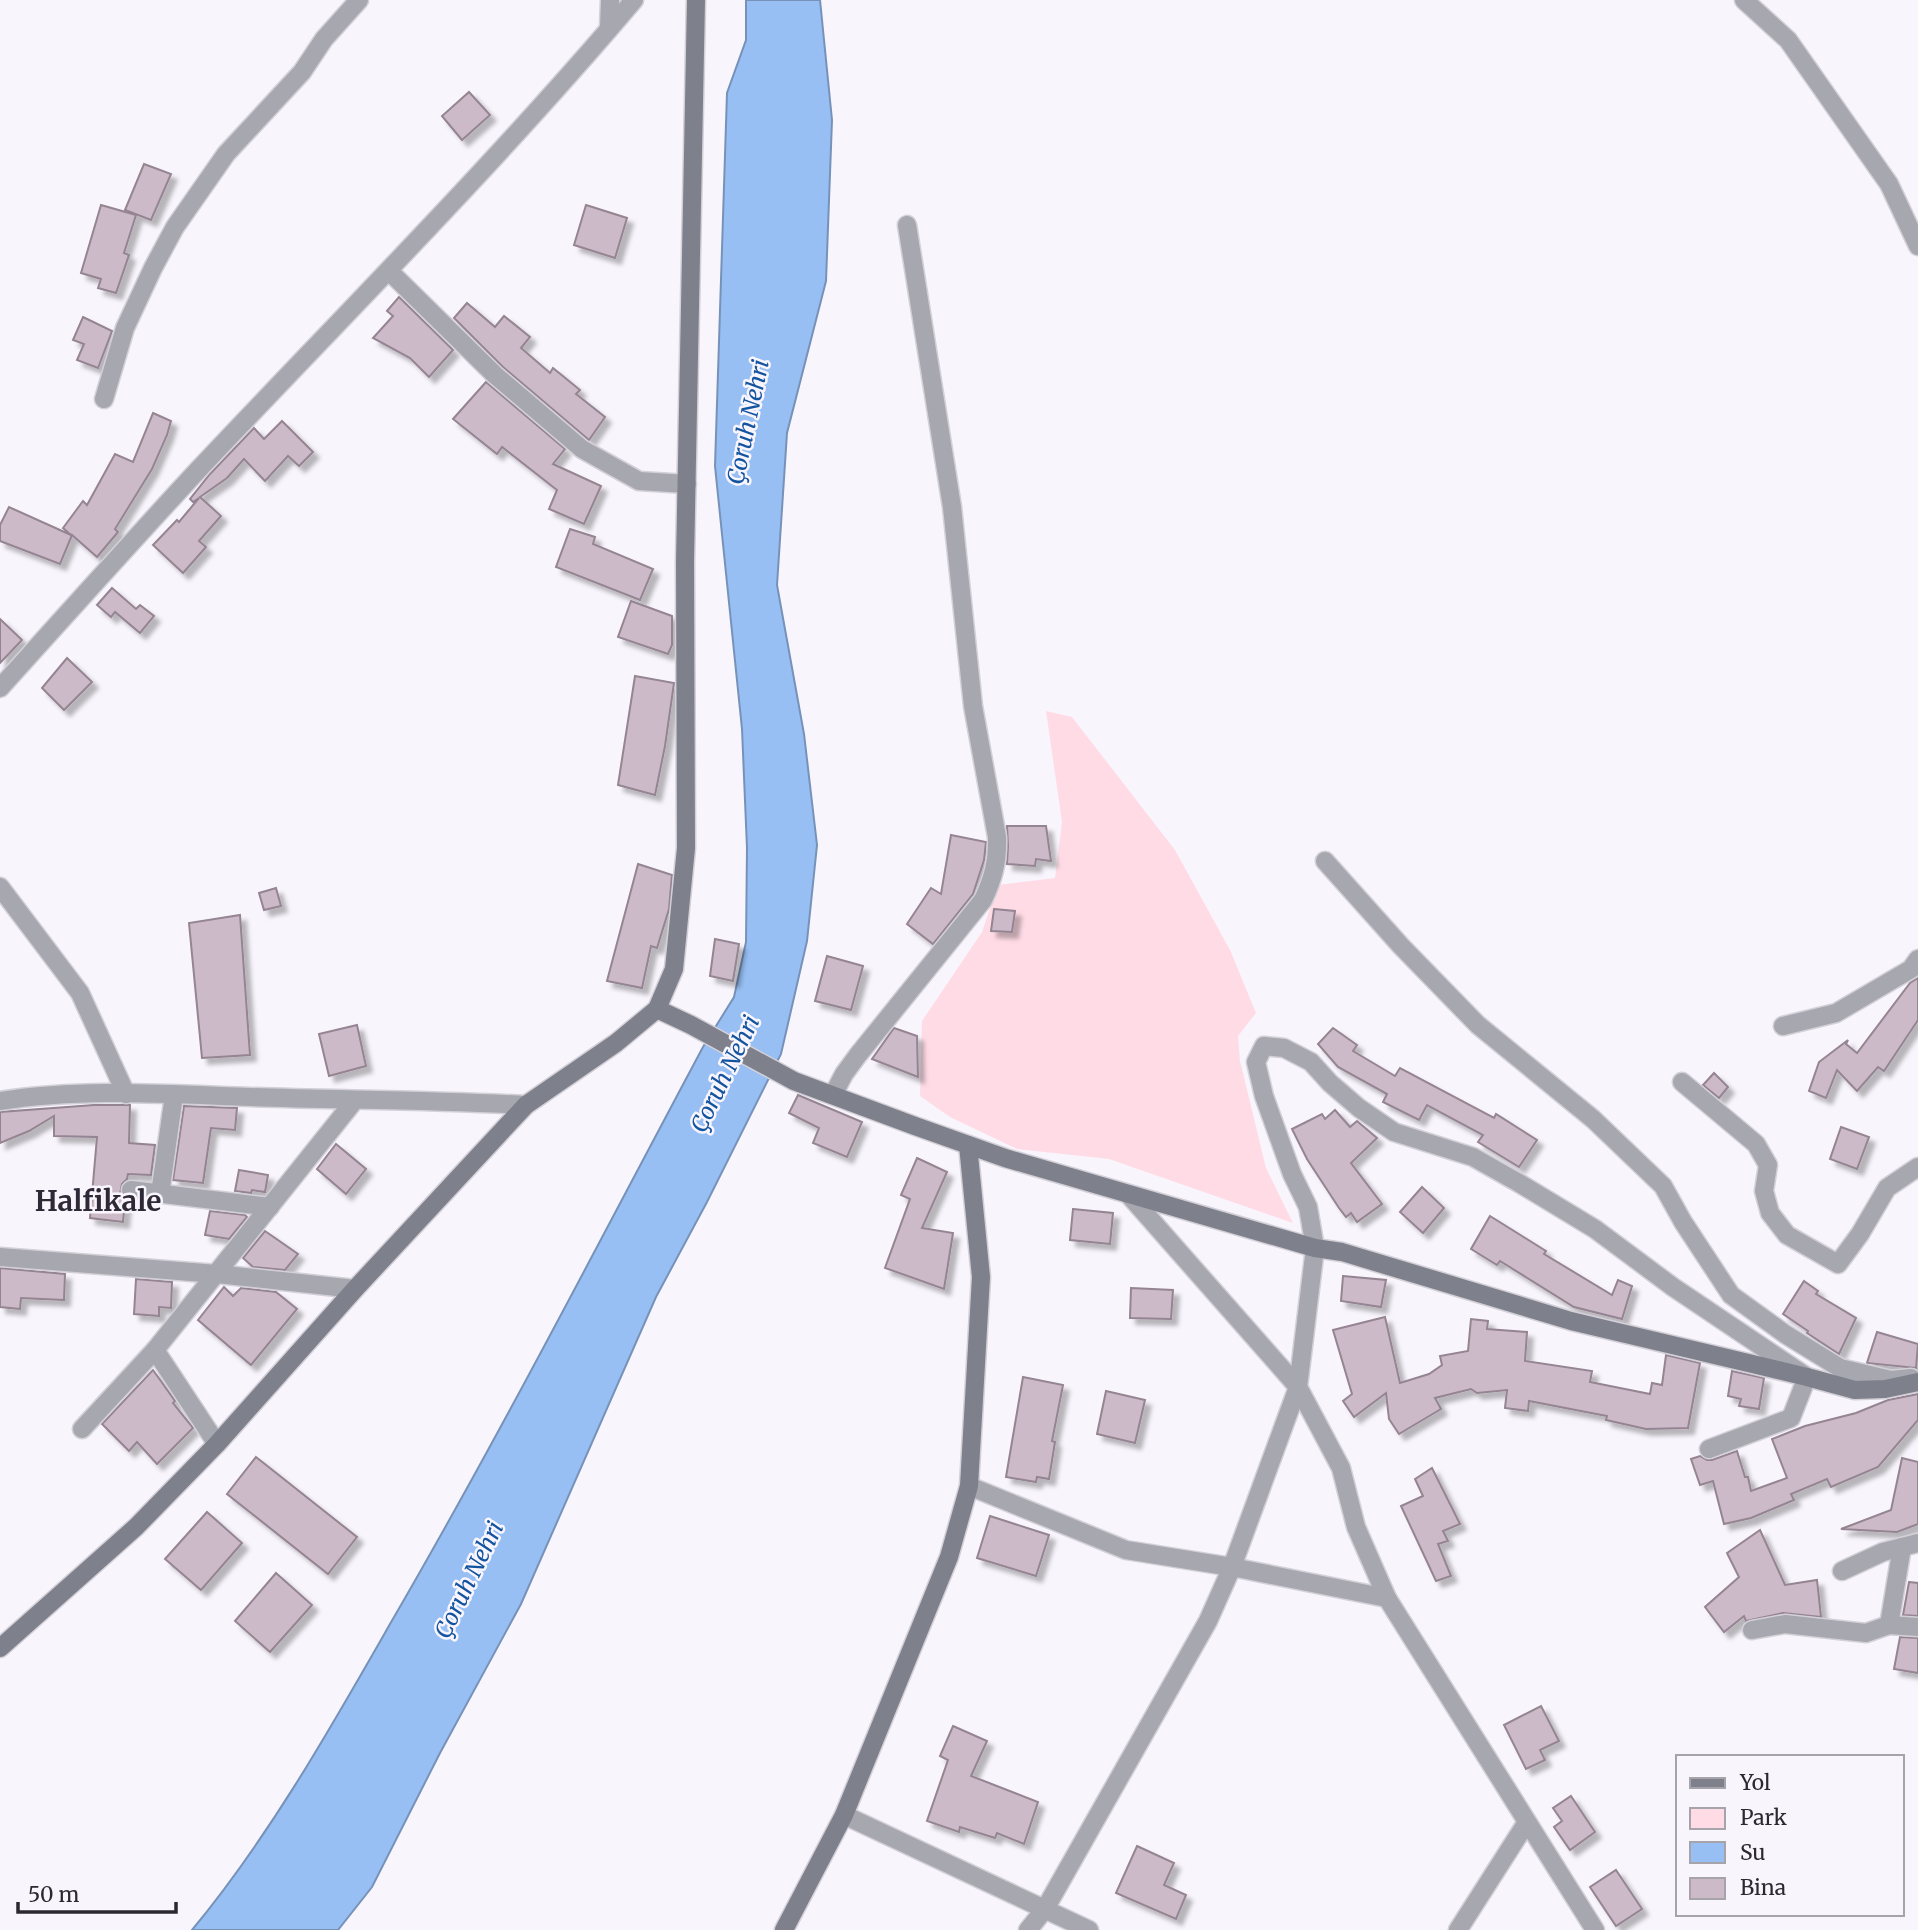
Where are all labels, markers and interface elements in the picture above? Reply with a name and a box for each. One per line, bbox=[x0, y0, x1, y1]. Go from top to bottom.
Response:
water label: Çoruh Nehri bbox=[720, 357, 775, 487]
water label: Çoruh Nehri bbox=[684, 1010, 765, 1137]
district label: Halfikale bbox=[35, 1183, 161, 1219]
water label: Çoruh Nehri bbox=[428, 1516, 509, 1643]
legend bbox=[1676, 1755, 1904, 1916]
text: Yol bbox=[1739, 1769, 1771, 1796]
text: Park bbox=[1740, 1804, 1787, 1831]
text: Su bbox=[1740, 1839, 1765, 1866]
scale bar bbox=[18, 1870, 175, 1914]
text: Bina bbox=[1740, 1874, 1786, 1901]
text: 50 m bbox=[28, 1881, 79, 1908]

